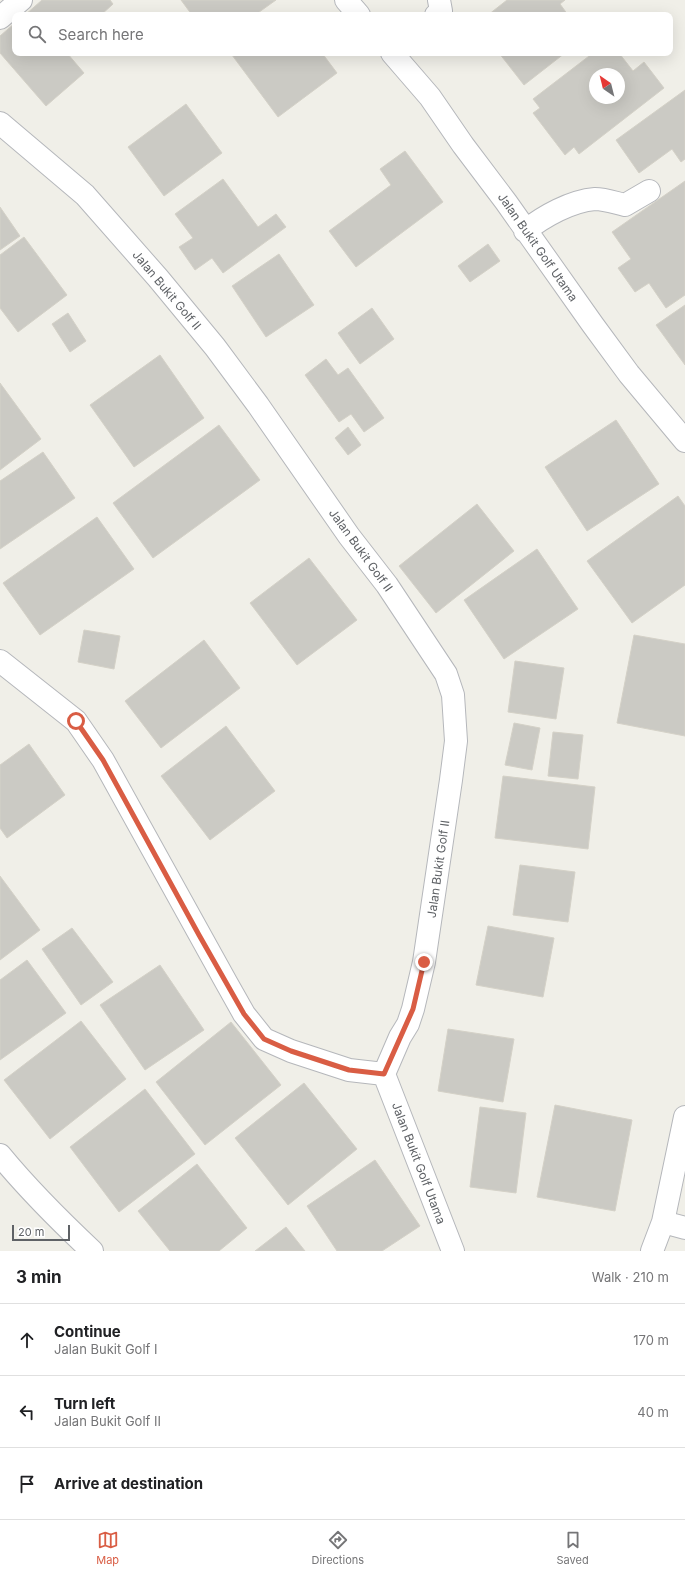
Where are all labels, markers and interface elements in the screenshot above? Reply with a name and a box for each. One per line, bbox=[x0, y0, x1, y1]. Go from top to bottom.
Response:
search box bbox=[12, 12, 673, 56]
icon: search bbox=[26, 23, 48, 45]
text: Search here bbox=[58, 25, 144, 44]
north arrow bbox=[589, 68, 625, 104]
street label: Jalan Bukit Golf Utama bbox=[495, 190, 581, 304]
street label: Jalan Bukit Golf II bbox=[130, 247, 204, 333]
street label: Jalan Bukit Golf II bbox=[326, 506, 396, 594]
route start bbox=[67, 712, 85, 730]
street label: Jalan Bukit Golf II bbox=[424, 819, 452, 919]
route end bbox=[415, 953, 433, 971]
street label: Jalan Bukit Golf Utama bbox=[389, 1100, 449, 1226]
scale bar bbox=[12, 1223, 70, 1242]
text: 20 m bbox=[18, 1225, 44, 1239]
text: 3 min bbox=[16, 1267, 62, 1287]
text: Walk · 210 m bbox=[592, 1269, 669, 1285]
text: Continue bbox=[54, 1322, 121, 1341]
icon: ahead bbox=[16, 1329, 38, 1351]
text: 170 m bbox=[633, 1332, 669, 1348]
text: Jalan Bukit Golf I bbox=[54, 1341, 158, 1357]
text: Turn left bbox=[54, 1394, 115, 1413]
icon: left bbox=[16, 1401, 38, 1423]
text: 40 m bbox=[637, 1404, 669, 1420]
text: Jalan Bukit Golf II bbox=[54, 1413, 161, 1429]
icon: arrive bbox=[16, 1473, 38, 1495]
text: Arrive at destination bbox=[54, 1474, 203, 1493]
tab: Map bbox=[96, 1529, 119, 1567]
tab: Directions bbox=[312, 1529, 364, 1567]
tab: Saved bbox=[557, 1529, 589, 1567]

